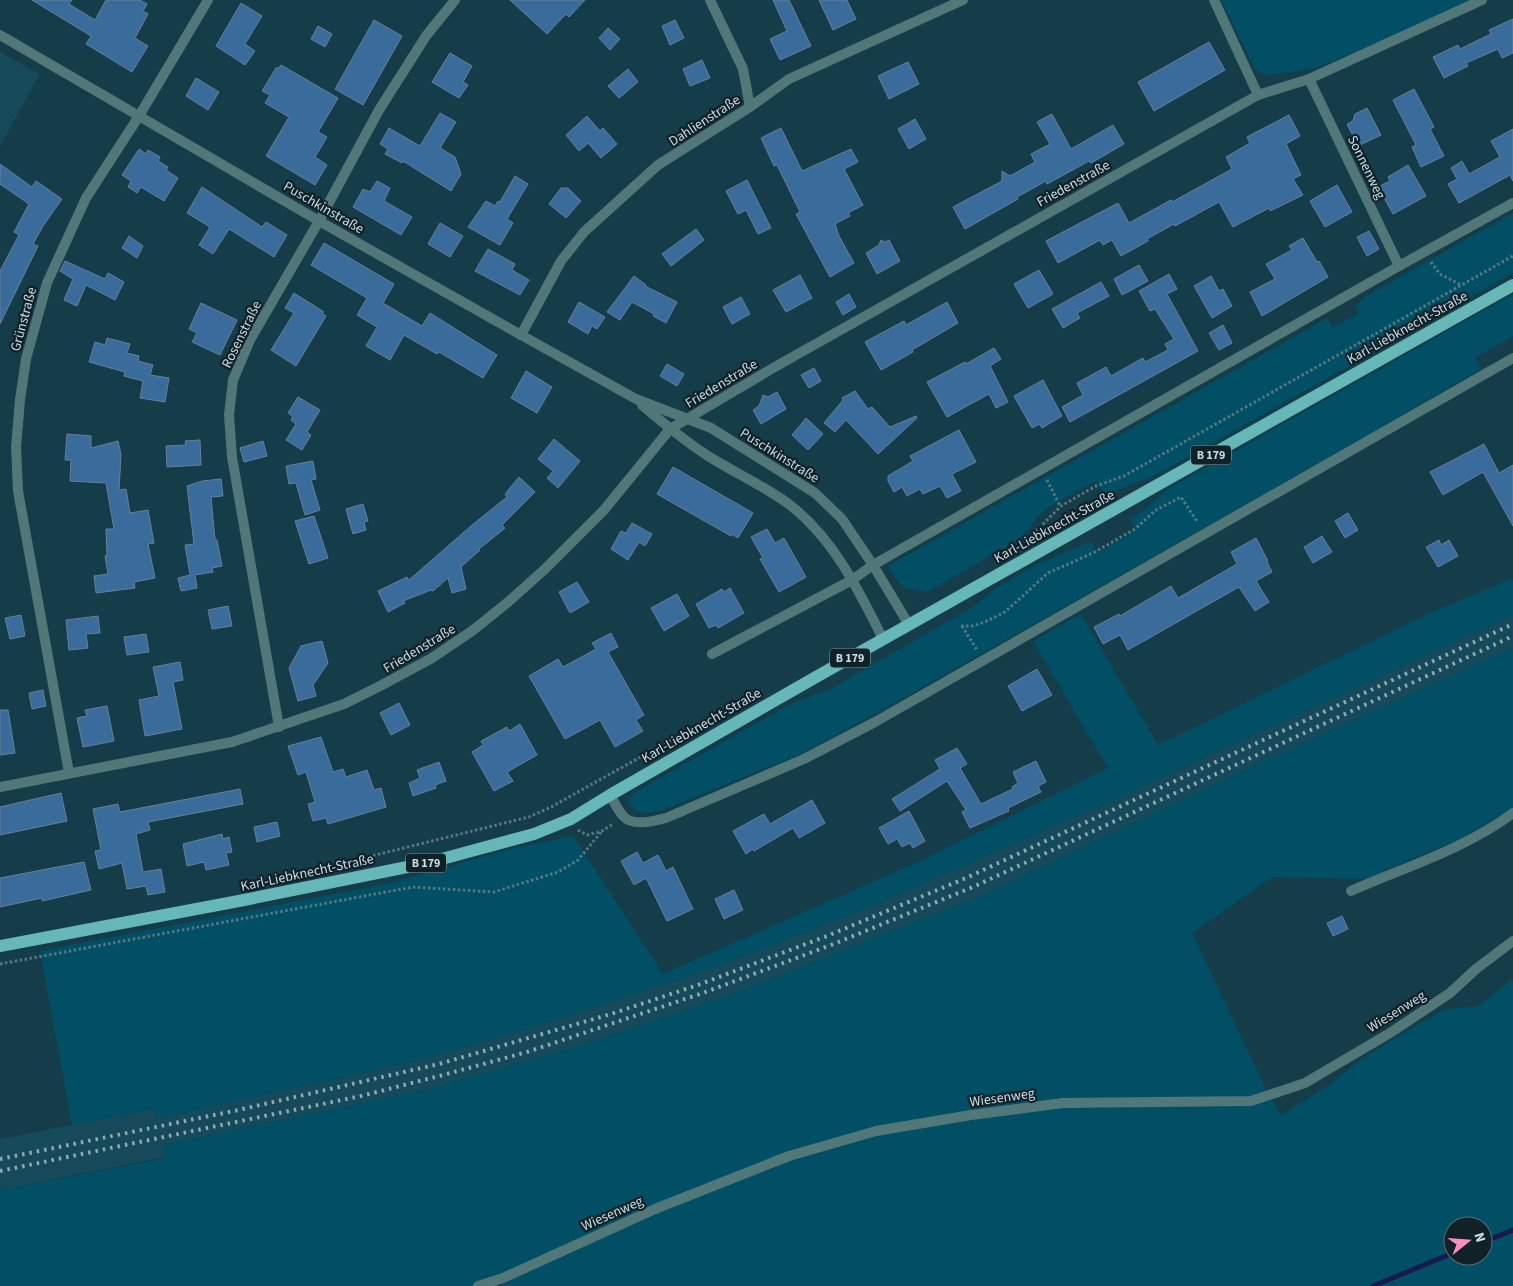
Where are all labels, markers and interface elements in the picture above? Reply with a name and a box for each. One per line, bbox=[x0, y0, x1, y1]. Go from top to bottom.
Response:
street label: Dahlienstraße bbox=[665, 90, 744, 152]
street label: Sonnenweg bbox=[1342, 132, 1390, 203]
street label: Friedenstraße bbox=[1033, 155, 1114, 212]
street label: Puschkinstraße bbox=[279, 177, 368, 239]
street label: Grünstraße bbox=[6, 285, 42, 354]
street label: Karl-Liebknecht-Straße bbox=[1343, 286, 1472, 369]
street label: Rosenstraße bbox=[217, 297, 267, 372]
street label: Friedenstraße bbox=[682, 354, 761, 413]
street label: Puschkinstraße bbox=[736, 423, 823, 488]
road number: B 179 bbox=[1191, 446, 1231, 464]
street label: Karl-Liebknecht-Straße bbox=[990, 485, 1119, 568]
street label: Friedenstraße bbox=[380, 619, 459, 678]
road number: B 179 bbox=[830, 648, 870, 668]
street label: Karl-Liebknecht-Straße bbox=[638, 683, 765, 768]
street label: Karl-Liebknecht-Straße bbox=[239, 849, 376, 897]
road number: B 179 bbox=[406, 854, 446, 872]
street label: Wiesenweg bbox=[1363, 986, 1430, 1038]
street label: Wiesenweg bbox=[968, 1084, 1036, 1112]
street label: Wiesenweg bbox=[578, 1191, 646, 1236]
north arrow bbox=[1443, 1216, 1493, 1266]
text: N bbox=[1469, 1230, 1490, 1245]

